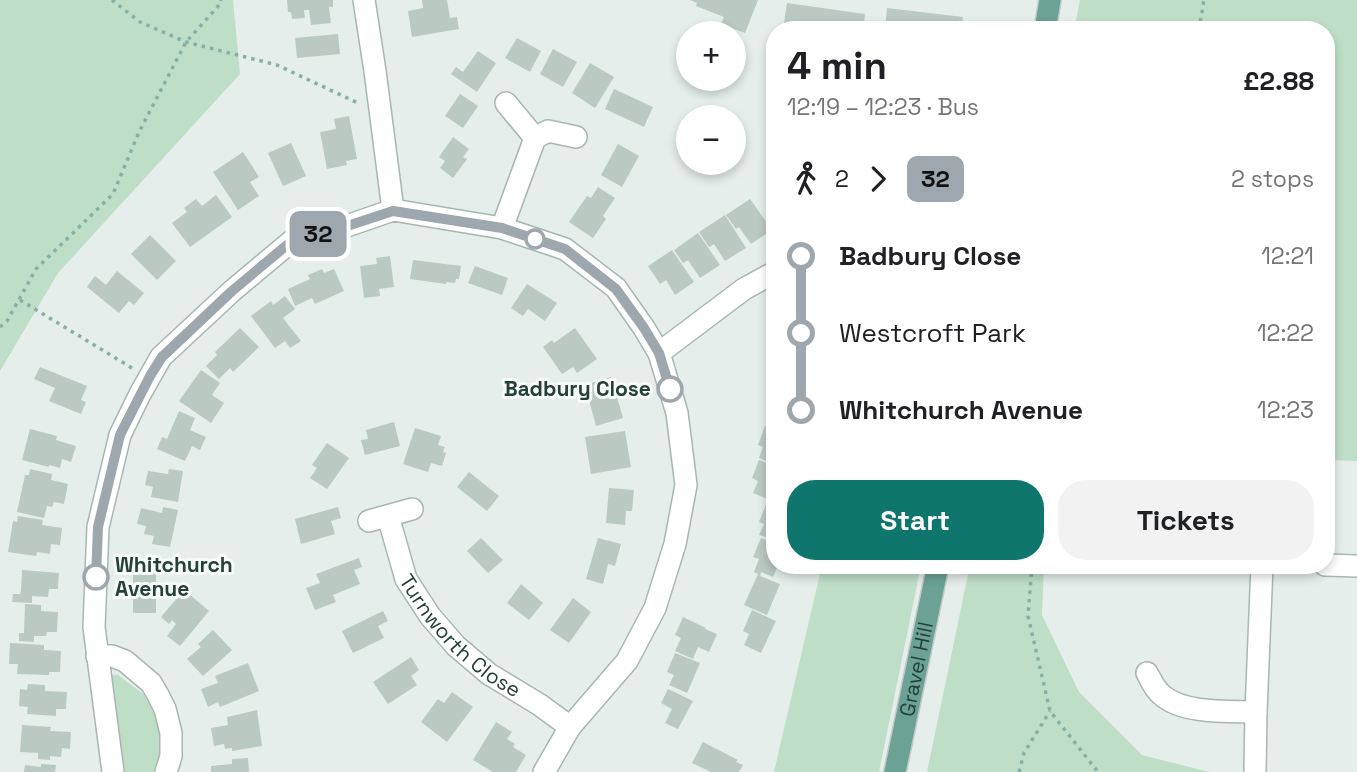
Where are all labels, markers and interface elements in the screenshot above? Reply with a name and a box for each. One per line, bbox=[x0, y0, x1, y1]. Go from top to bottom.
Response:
map controls bbox=[676, 21, 746, 175]
button: + bbox=[676, 21, 746, 91]
text: 4 min bbox=[787, 42, 887, 90]
text: £2.88 bbox=[1243, 64, 1314, 98]
text: 12:19 – 12:23 · Bus bbox=[787, 92, 979, 122]
button: − bbox=[676, 105, 746, 175]
icon: walk bbox=[787, 160, 825, 198]
icon: forward bbox=[859, 160, 897, 198]
text: 32 bbox=[921, 163, 950, 194]
text: 2 bbox=[835, 164, 849, 194]
text: 2 stops bbox=[1231, 164, 1314, 194]
line badge: 32 bbox=[286, 211, 350, 257]
text: 32 bbox=[304, 218, 332, 249]
unlabelled marker bbox=[525, 229, 545, 249]
text: Badbury Close bbox=[839, 239, 1021, 273]
text: 12:21 bbox=[1261, 241, 1314, 271]
text: Westcroft Park bbox=[839, 316, 1026, 350]
text: 12:22 bbox=[1257, 318, 1314, 348]
place label: Badbury Close bbox=[504, 375, 651, 402]
marker: Badbury Close bbox=[657, 376, 683, 402]
text: Whitchurch Avenue bbox=[839, 393, 1083, 427]
text: 12:23 bbox=[1257, 395, 1314, 425]
button: Start bbox=[787, 480, 1044, 560]
button: Tickets bbox=[1058, 480, 1314, 560]
place label: Whitchurch Avenue bbox=[115, 551, 233, 602]
marker: Whitchurch Avenue bbox=[83, 564, 109, 590]
street label: Turnworth Close bbox=[393, 569, 526, 703]
street label: Gravel Hill bbox=[893, 619, 939, 719]

